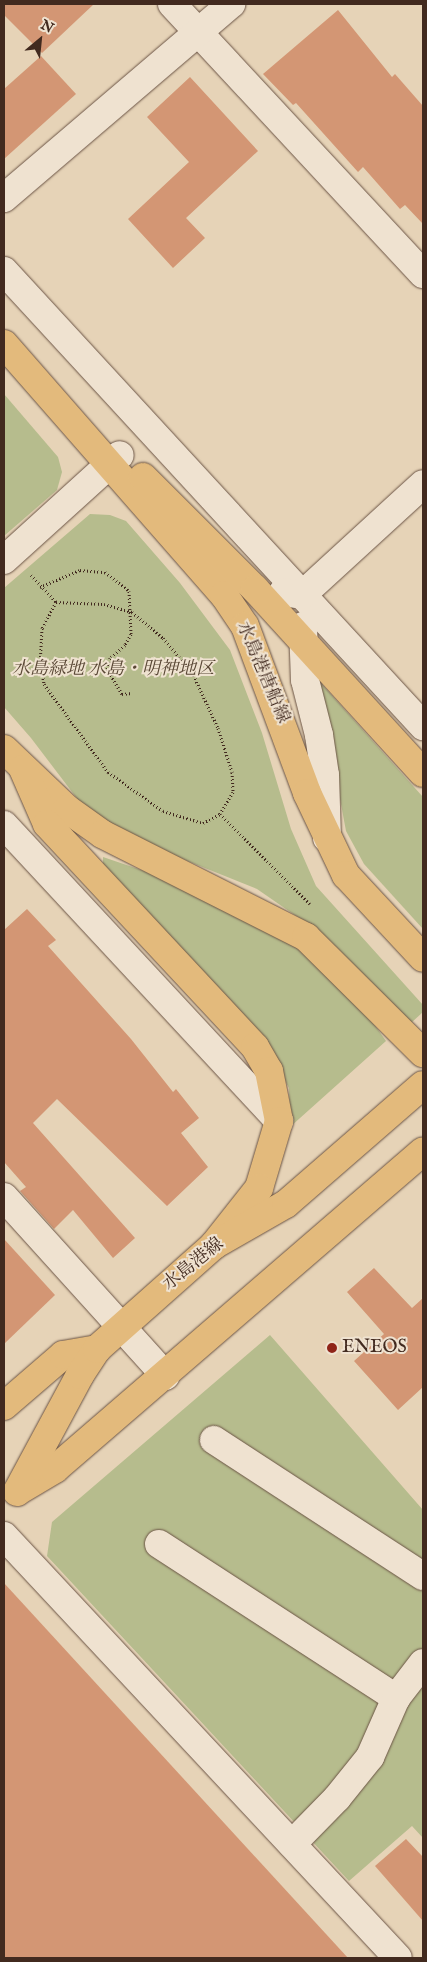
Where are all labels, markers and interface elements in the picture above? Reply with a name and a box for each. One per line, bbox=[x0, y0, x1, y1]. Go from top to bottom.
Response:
north arrow bbox=[15, 15, 65, 65]
text: N bbox=[37, 16, 57, 38]
street label: 水島港唐船線 bbox=[231, 619, 293, 727]
park label: 水島緑地 水島・明神地区 bbox=[12, 659, 214, 681]
street label: 水島港線 bbox=[159, 1234, 229, 1296]
place label: ENEOS bbox=[342, 1337, 407, 1359]
marker: ENEOS bbox=[326, 1342, 338, 1354]

